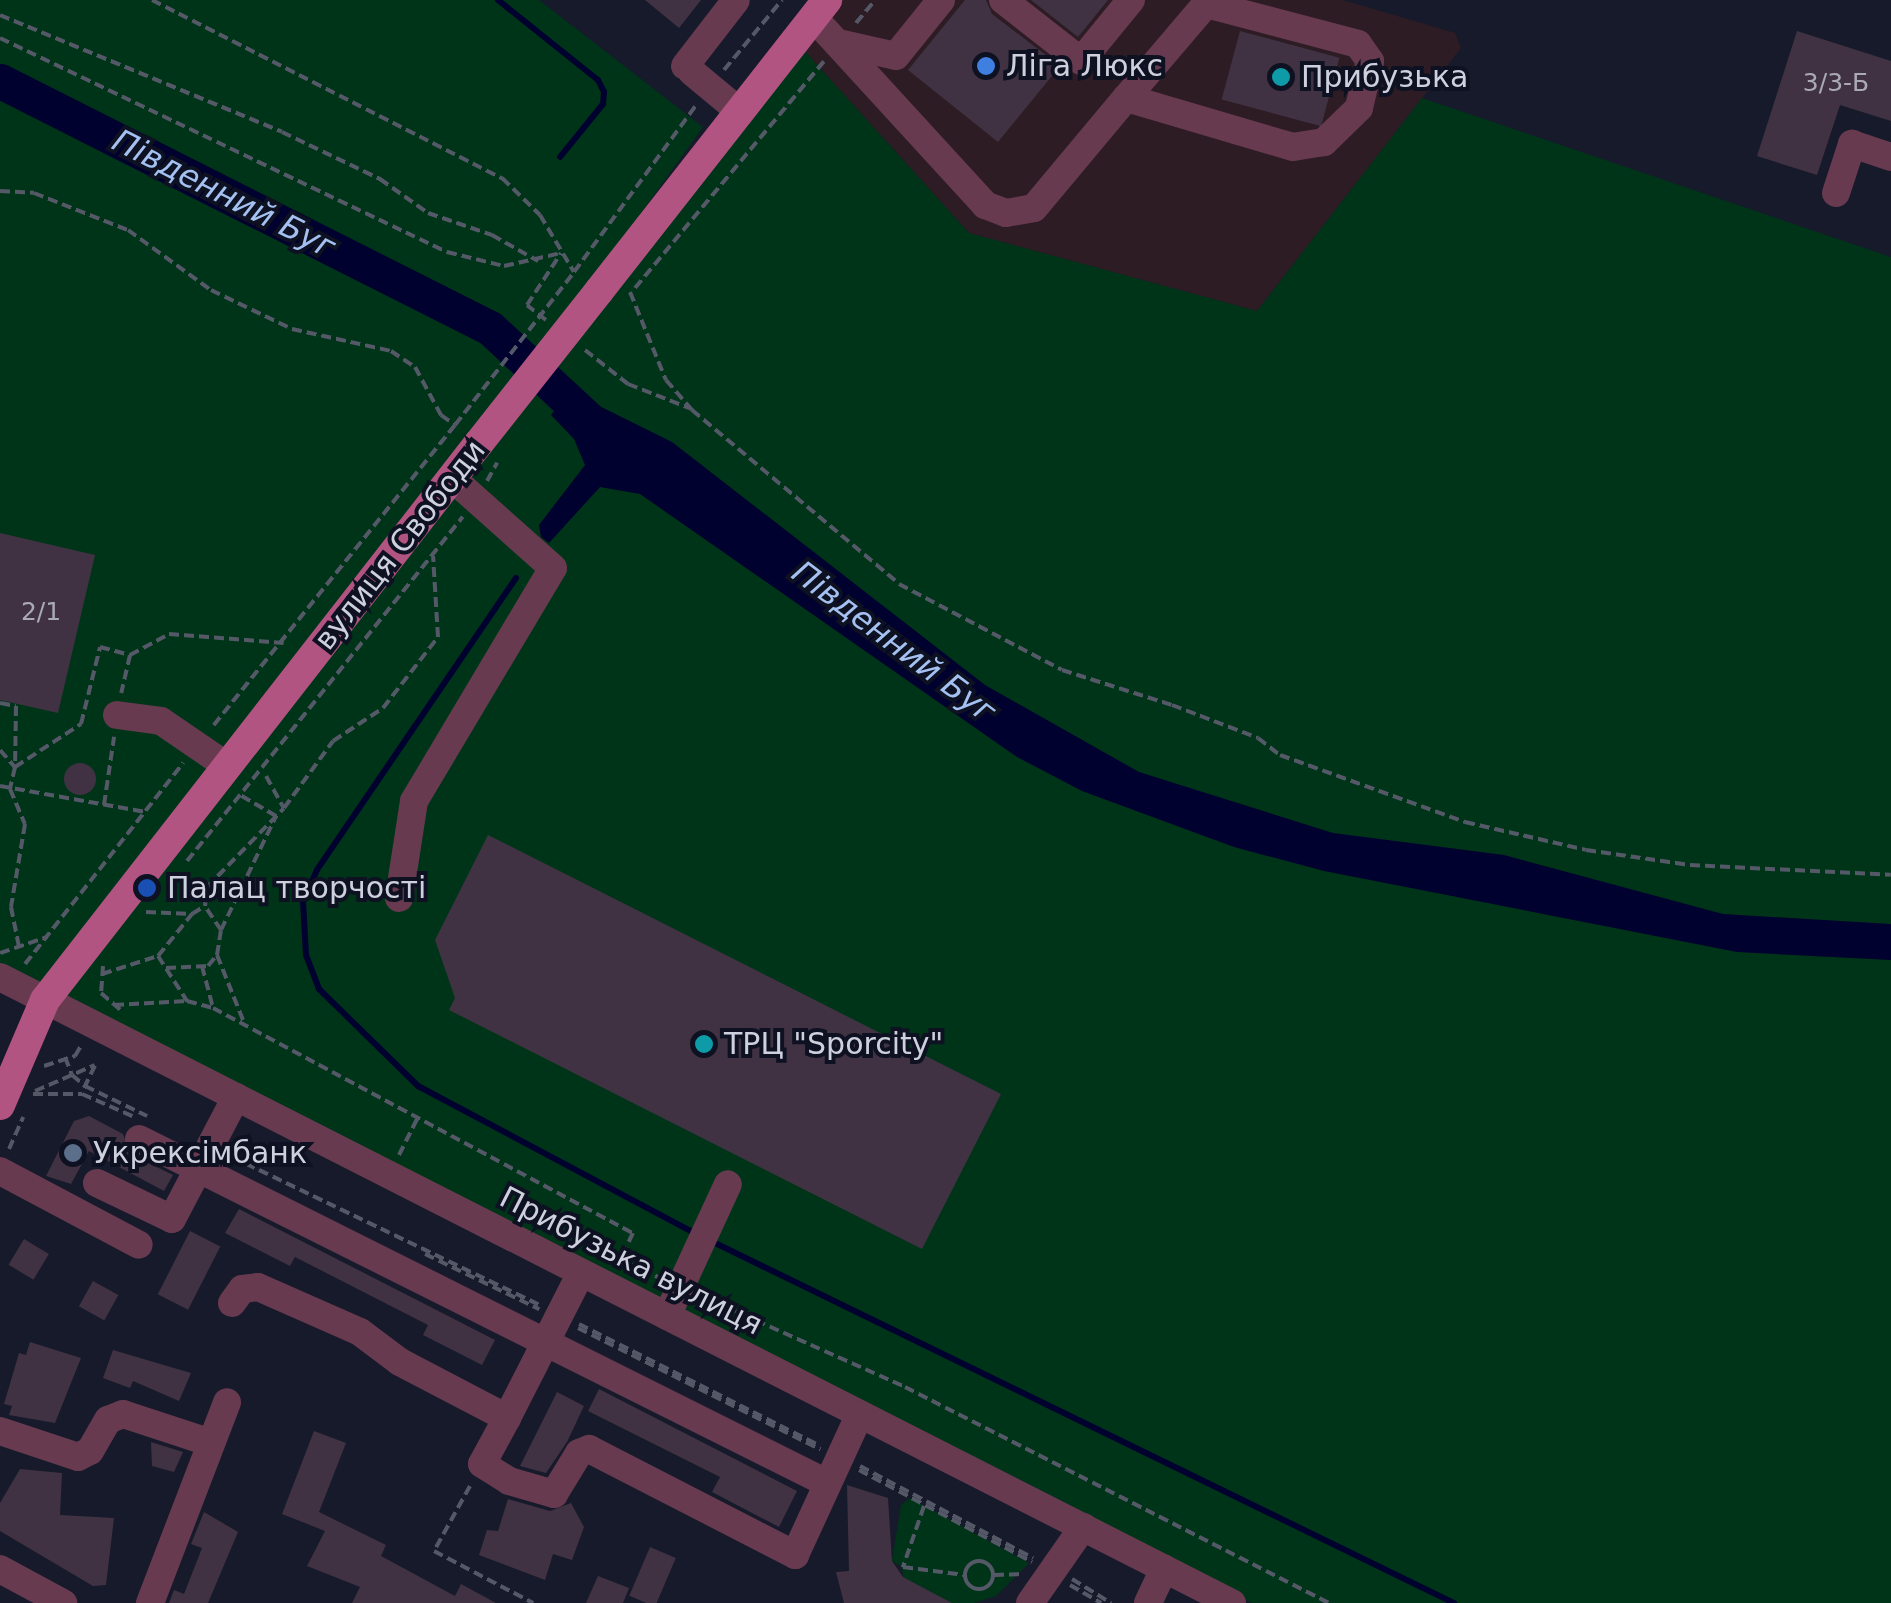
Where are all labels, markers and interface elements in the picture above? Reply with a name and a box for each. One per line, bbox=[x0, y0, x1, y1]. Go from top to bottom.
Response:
place label: Ліга Люкс bbox=[1006, 48, 1163, 84]
marker: Ліга Люкс bbox=[975, 55, 997, 77]
place label: Прибузька bbox=[1301, 59, 1468, 95]
marker: Прибузька bbox=[1270, 66, 1292, 88]
house number: 3/3-Б bbox=[1803, 68, 1869, 98]
water label: Південний Буг bbox=[106, 121, 342, 267]
street label: вулиця Свободи bbox=[307, 433, 493, 657]
water label: Південний Буг bbox=[785, 553, 1003, 731]
house number: 2/1 bbox=[21, 597, 61, 627]
place label: Палац творчості bbox=[167, 870, 426, 906]
marker: Палац творчості bbox=[136, 877, 158, 899]
place label: ТРЦ "Sporcity" bbox=[724, 1026, 943, 1062]
marker: ТРЦ "Sporcity" bbox=[693, 1033, 715, 1055]
place label: Укрексімбанк bbox=[93, 1135, 307, 1171]
marker: Укрексімбанк bbox=[62, 1142, 84, 1164]
street label: Прибузька вулиця bbox=[494, 1179, 768, 1343]

